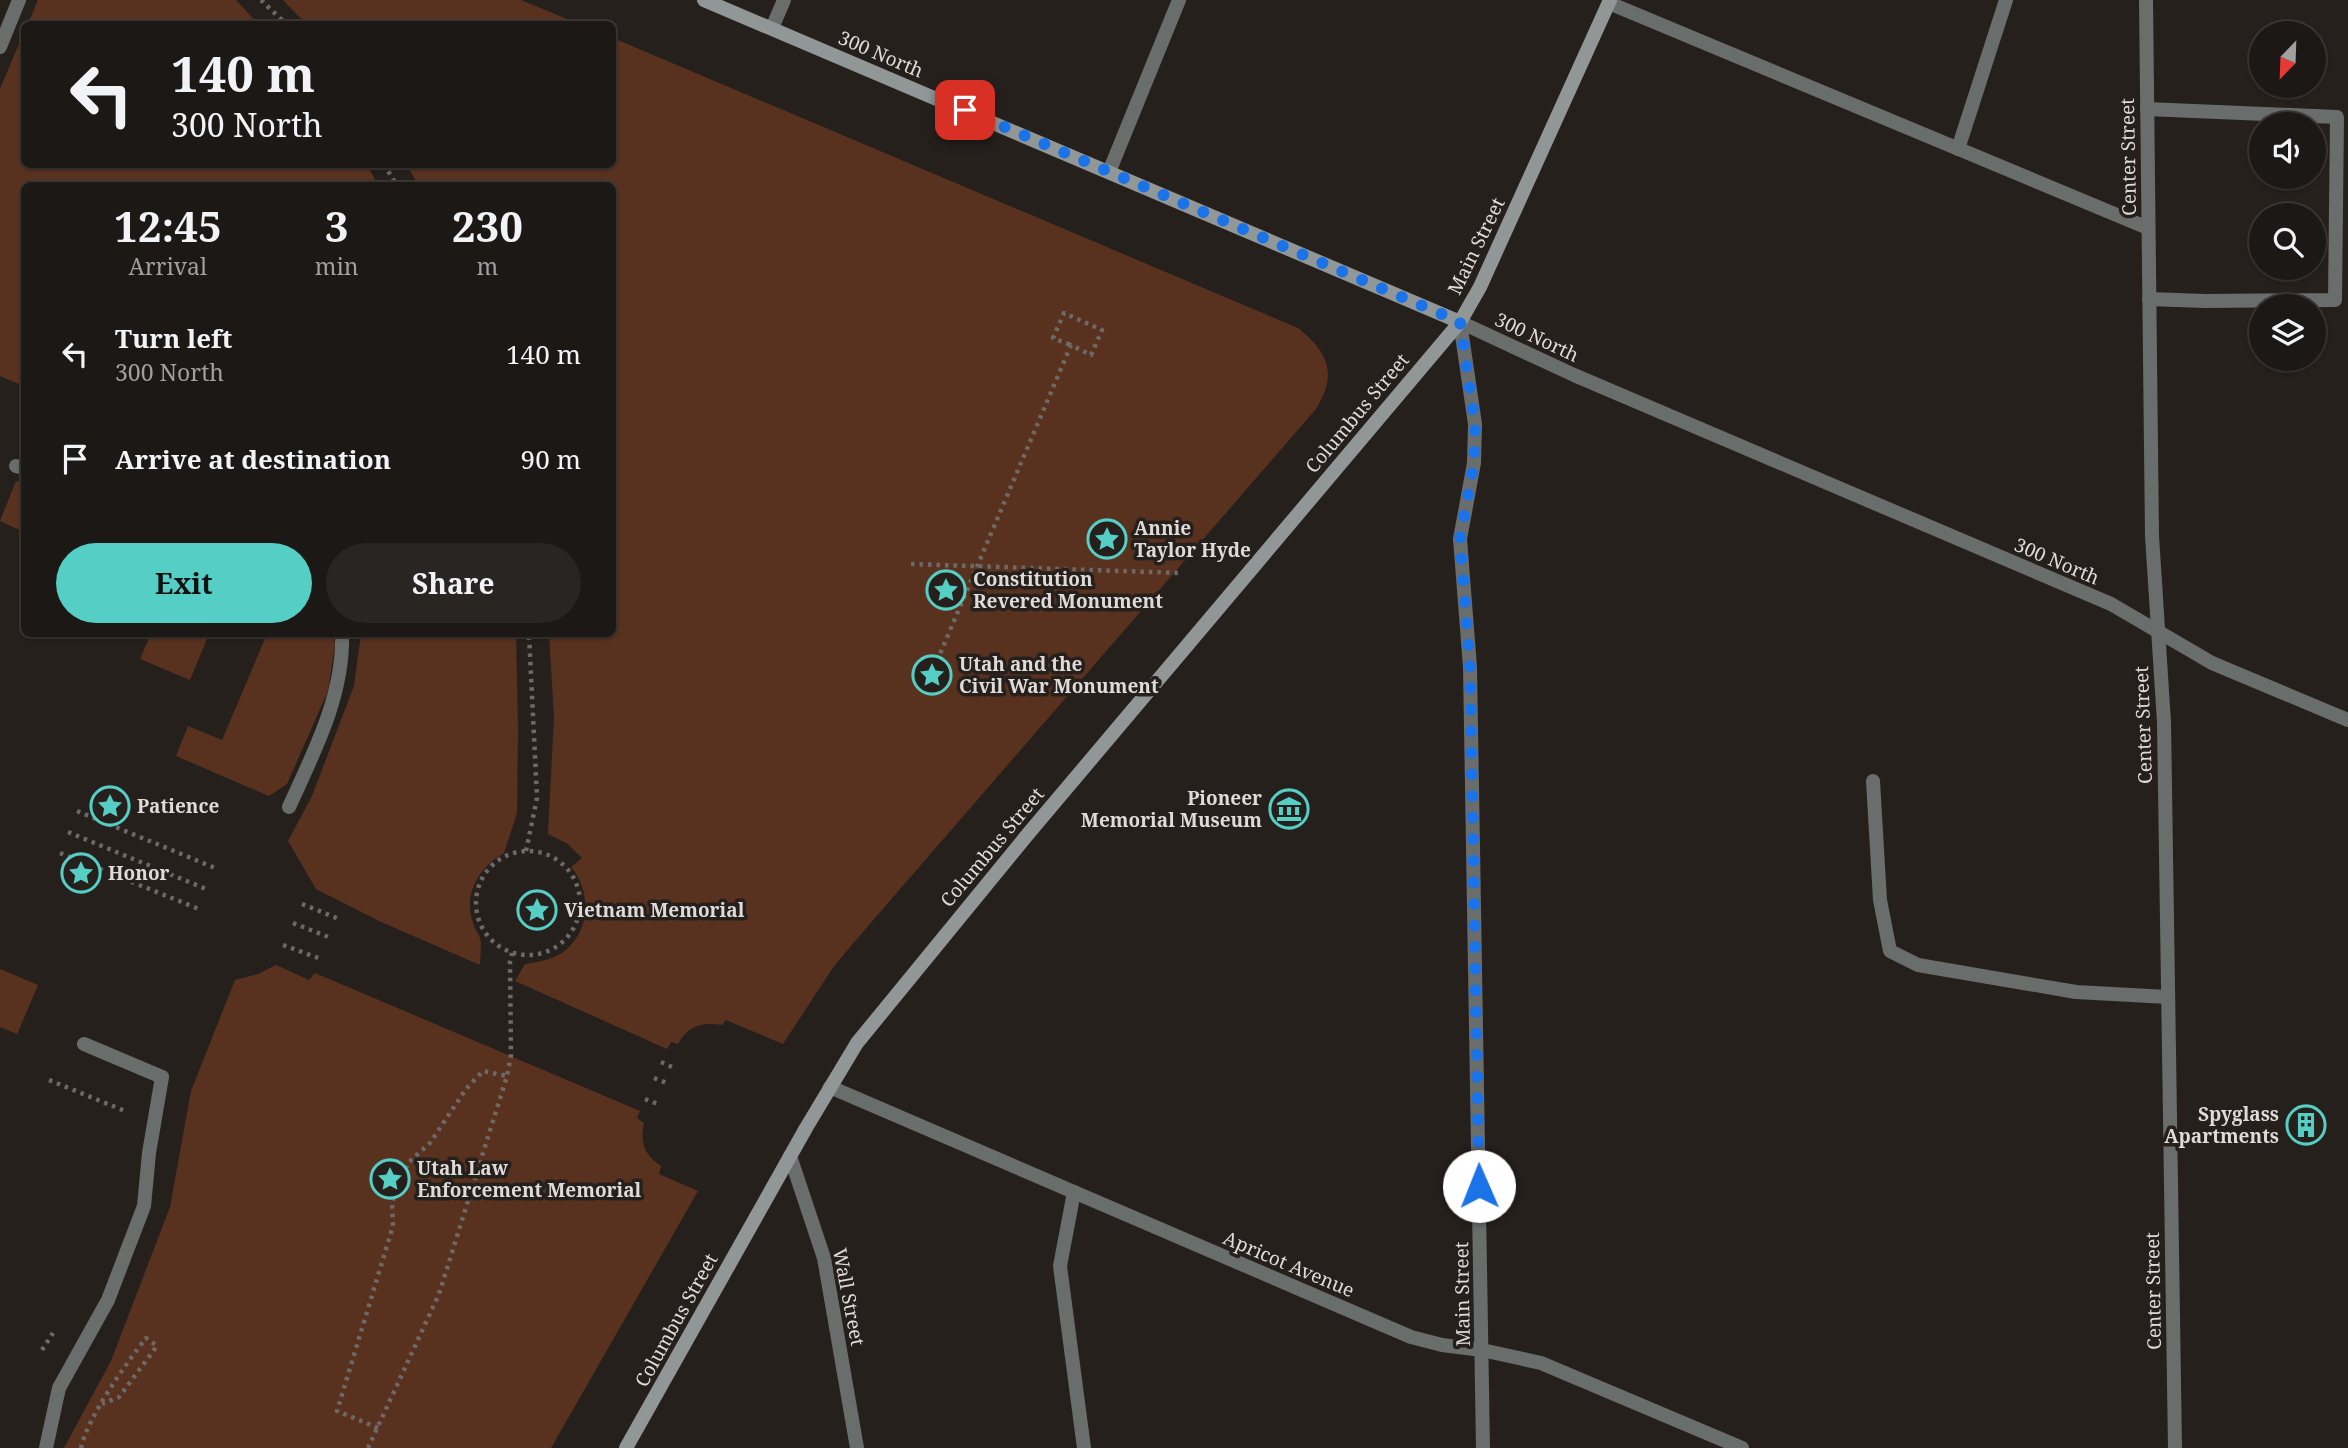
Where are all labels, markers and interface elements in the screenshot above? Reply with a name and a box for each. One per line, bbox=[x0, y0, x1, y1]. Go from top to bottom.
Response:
north arrow bbox=[2249, 21, 2326, 98]
map controls bbox=[2249, 21, 2326, 371]
street label: 300 North bbox=[835, 24, 927, 84]
text: 140 m bbox=[171, 40, 315, 106]
icon: left bbox=[56, 49, 147, 140]
pin bbox=[935, 80, 995, 140]
icon: arrive bbox=[946, 91, 984, 129]
street label: Center Street bbox=[2114, 98, 2142, 216]
text: 300 North bbox=[171, 103, 323, 146]
button: sound bbox=[2249, 112, 2326, 189]
street label: Main Street bbox=[1441, 193, 1511, 299]
text: 12:45 bbox=[114, 197, 222, 254]
text: 3 bbox=[325, 197, 349, 254]
text: 230 bbox=[452, 197, 523, 254]
button: search bbox=[2249, 203, 2326, 280]
text: Arrival bbox=[129, 250, 207, 282]
text: min bbox=[315, 250, 359, 282]
text: m bbox=[476, 250, 498, 282]
button: layers bbox=[2249, 294, 2326, 371]
street label: 300 North bbox=[1491, 306, 1583, 368]
text: Turn left bbox=[115, 320, 232, 356]
icon: left bbox=[56, 335, 94, 373]
text: 140 m bbox=[506, 336, 581, 372]
street label: Columbus Street bbox=[1299, 347, 1415, 478]
text: 300 North bbox=[115, 356, 224, 388]
icon: arrive bbox=[56, 440, 94, 478]
text: Arrive at destination bbox=[115, 441, 391, 477]
text: 90 m bbox=[521, 441, 581, 477]
place label: Annie Taylor Hyde bbox=[1134, 515, 1251, 563]
place icon: Annie Taylor Hyde bbox=[1086, 518, 1128, 560]
street label: 300 North bbox=[2011, 531, 2103, 591]
button: Exit bbox=[56, 543, 312, 623]
button: Share bbox=[326, 543, 581, 623]
place label: Constitution Revered Monument bbox=[973, 566, 1163, 614]
place icon: Constitution Revered Monument bbox=[925, 569, 967, 611]
place label: Utah and the Civil War Monument bbox=[959, 651, 1159, 699]
place icon: Utah and the Civil War Monument bbox=[911, 654, 953, 696]
street label: Center Street bbox=[2128, 665, 2158, 784]
street label: Columbus Street bbox=[934, 781, 1050, 912]
place icon: Patience bbox=[89, 785, 131, 827]
place label: Pioneer Memorial Museum bbox=[1081, 785, 1262, 833]
museum icon: Pioneer Memorial Museum bbox=[1268, 788, 1310, 830]
place label: Patience bbox=[137, 793, 219, 819]
place icon: Honor bbox=[60, 852, 102, 894]
place label: Honor bbox=[108, 860, 170, 886]
place icon: Vietnam Memorial bbox=[516, 889, 558, 931]
place label: Vietnam Memorial bbox=[564, 897, 745, 923]
place label: Spyglass Apartments bbox=[2164, 1101, 2279, 1149]
building icon: Spyglass Apartments bbox=[2285, 1104, 2327, 1146]
position arrow bbox=[1442, 1149, 1516, 1223]
place label: Utah Law Enforcement Memorial bbox=[417, 1155, 642, 1203]
place icon: Utah Law Enforcement Memorial bbox=[369, 1158, 411, 1200]
street label: Apricot Avenue bbox=[1220, 1225, 1358, 1303]
street label: Center Street bbox=[2139, 1232, 2167, 1350]
street label: Main Street bbox=[1448, 1241, 1476, 1347]
street label: Wall Street bbox=[827, 1246, 871, 1348]
street label: Columbus Street bbox=[629, 1248, 724, 1391]

